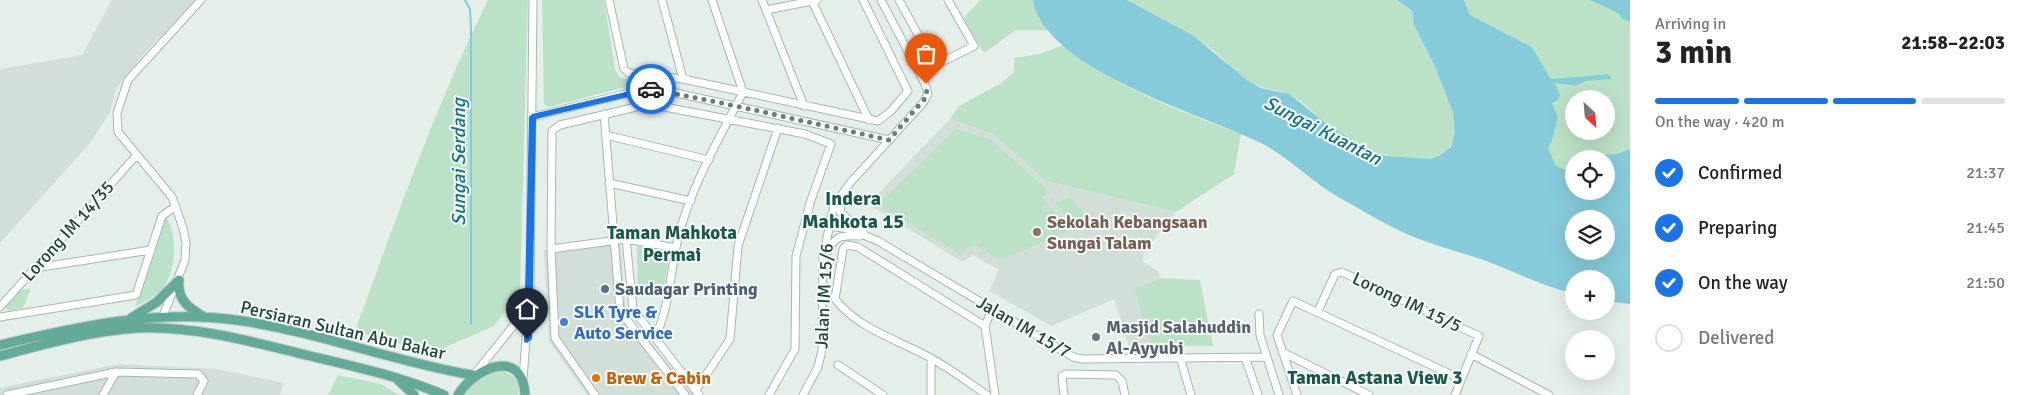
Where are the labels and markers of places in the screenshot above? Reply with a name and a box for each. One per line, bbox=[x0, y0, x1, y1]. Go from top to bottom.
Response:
pin bbox=[905, 33, 947, 84]
place label: Sekolah Kebangsaan Sungai Talam bbox=[1047, 211, 1208, 254]
marker: Sekolah Kebangsaan Sungai Talam bbox=[1031, 226, 1043, 238]
place label: Saudagar Printing bbox=[615, 278, 758, 300]
marker: Saudagar Printing bbox=[599, 283, 611, 295]
pin bbox=[506, 288, 548, 339]
place label: SLK Tyre & Auto Service bbox=[574, 301, 673, 344]
marker: SLK Tyre & Auto Service bbox=[558, 316, 570, 328]
place label: Masjid Salahuddin Al-Ayyubi bbox=[1106, 316, 1251, 359]
marker: Masjid Salahuddin Al-Ayyubi bbox=[1090, 331, 1102, 343]
place label: Brew & Cabin bbox=[606, 367, 711, 389]
marker: Brew & Cabin bbox=[590, 372, 602, 384]

